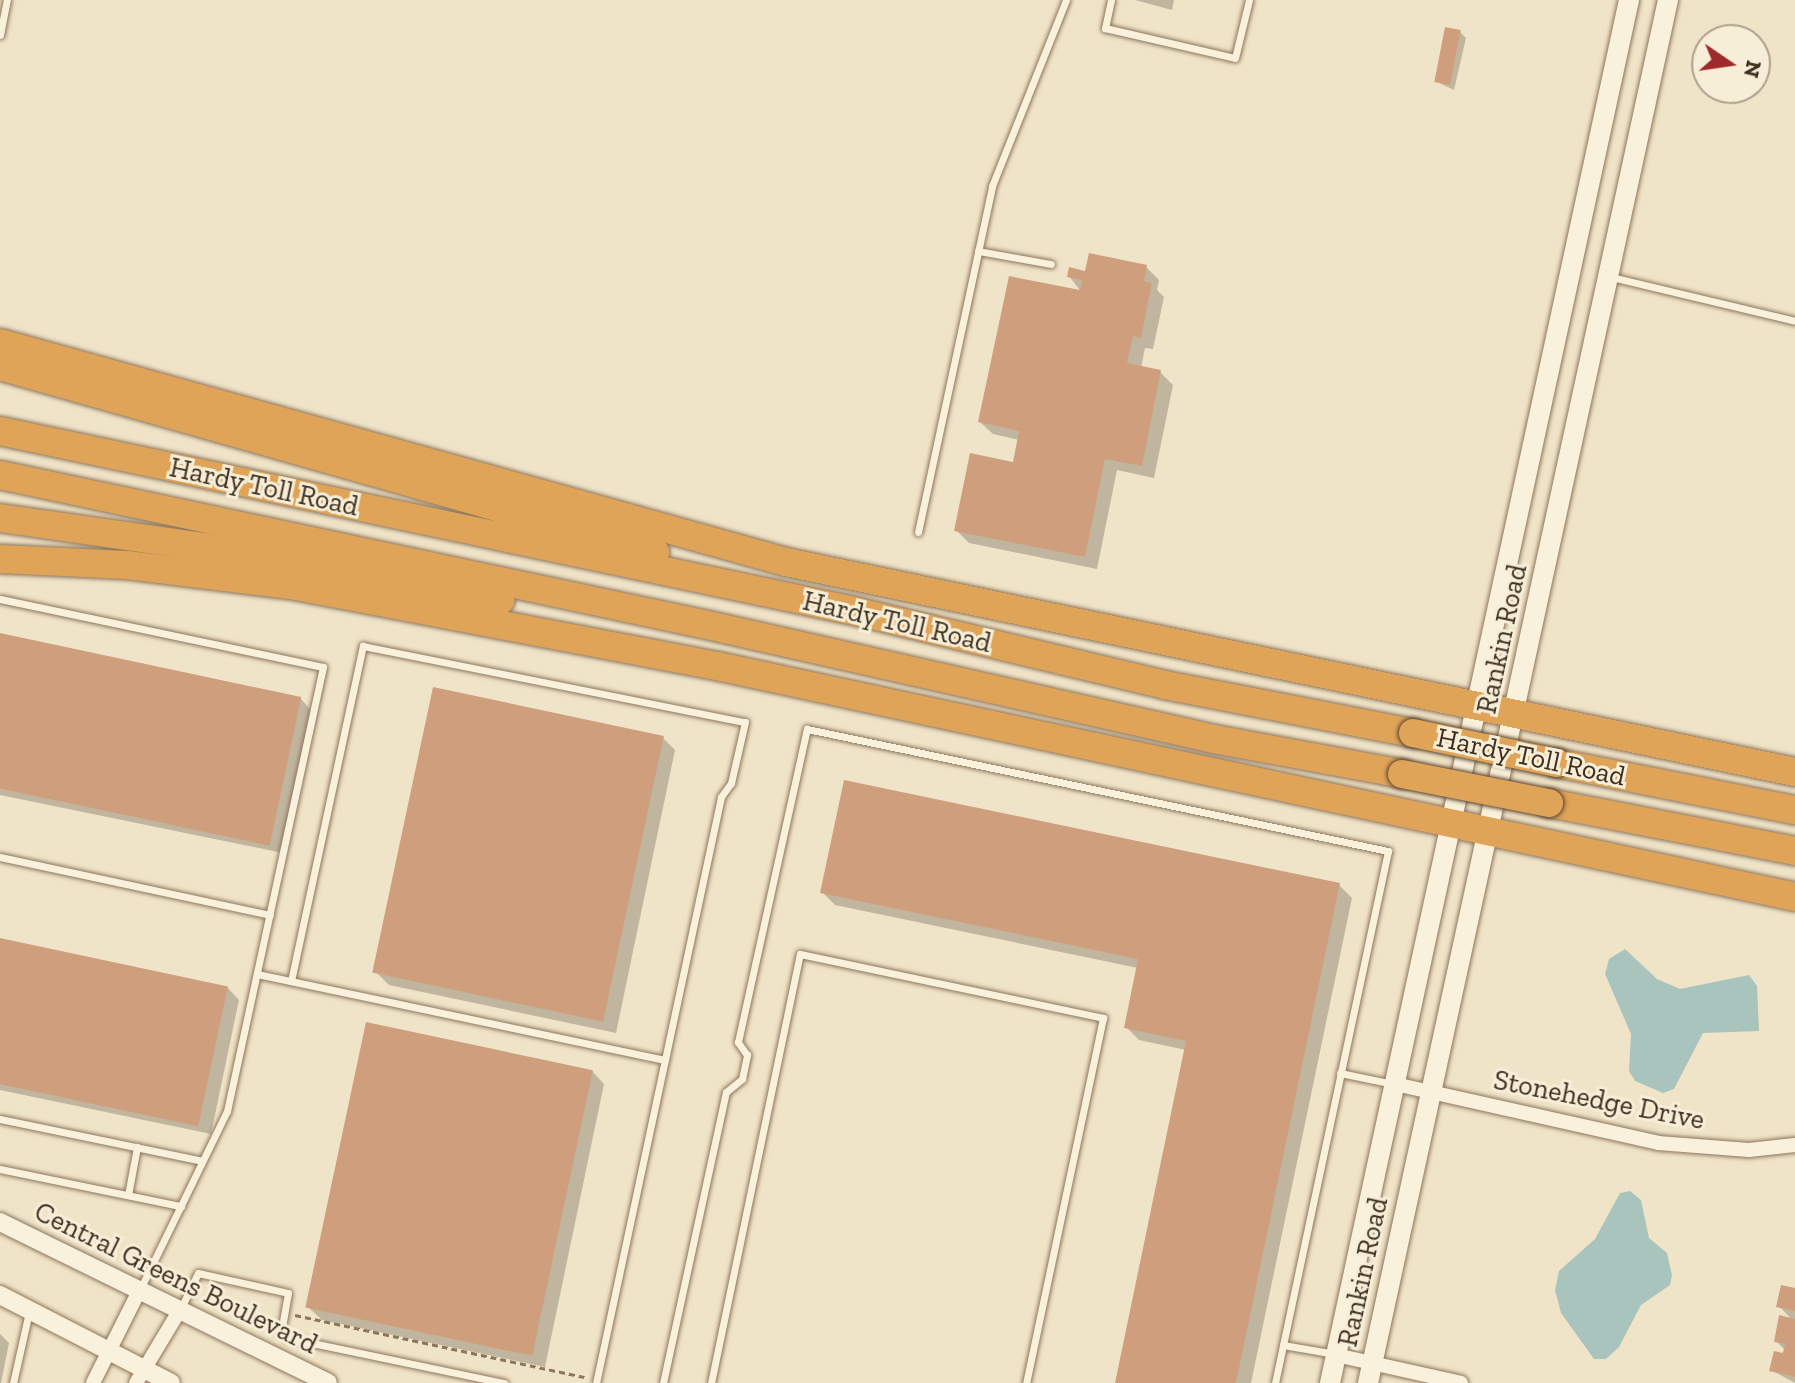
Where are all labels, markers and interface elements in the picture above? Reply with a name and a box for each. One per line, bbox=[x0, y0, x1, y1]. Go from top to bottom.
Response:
north arrow bbox=[1691, 24, 1771, 104]
text: N bbox=[1738, 58, 1768, 80]
street label: Hardy Toll Road bbox=[166, 450, 362, 524]
street label: Rankin Road bbox=[1470, 561, 1534, 717]
street label: Hardy Toll Road bbox=[799, 584, 995, 660]
street label: Hardy Toll Road bbox=[1433, 720, 1629, 794]
street label: Stonehedge Drive bbox=[1491, 1063, 1707, 1137]
street label: Rankin Road bbox=[1331, 1194, 1395, 1350]
street label: Central Greens Boulevard bbox=[29, 1195, 323, 1361]

